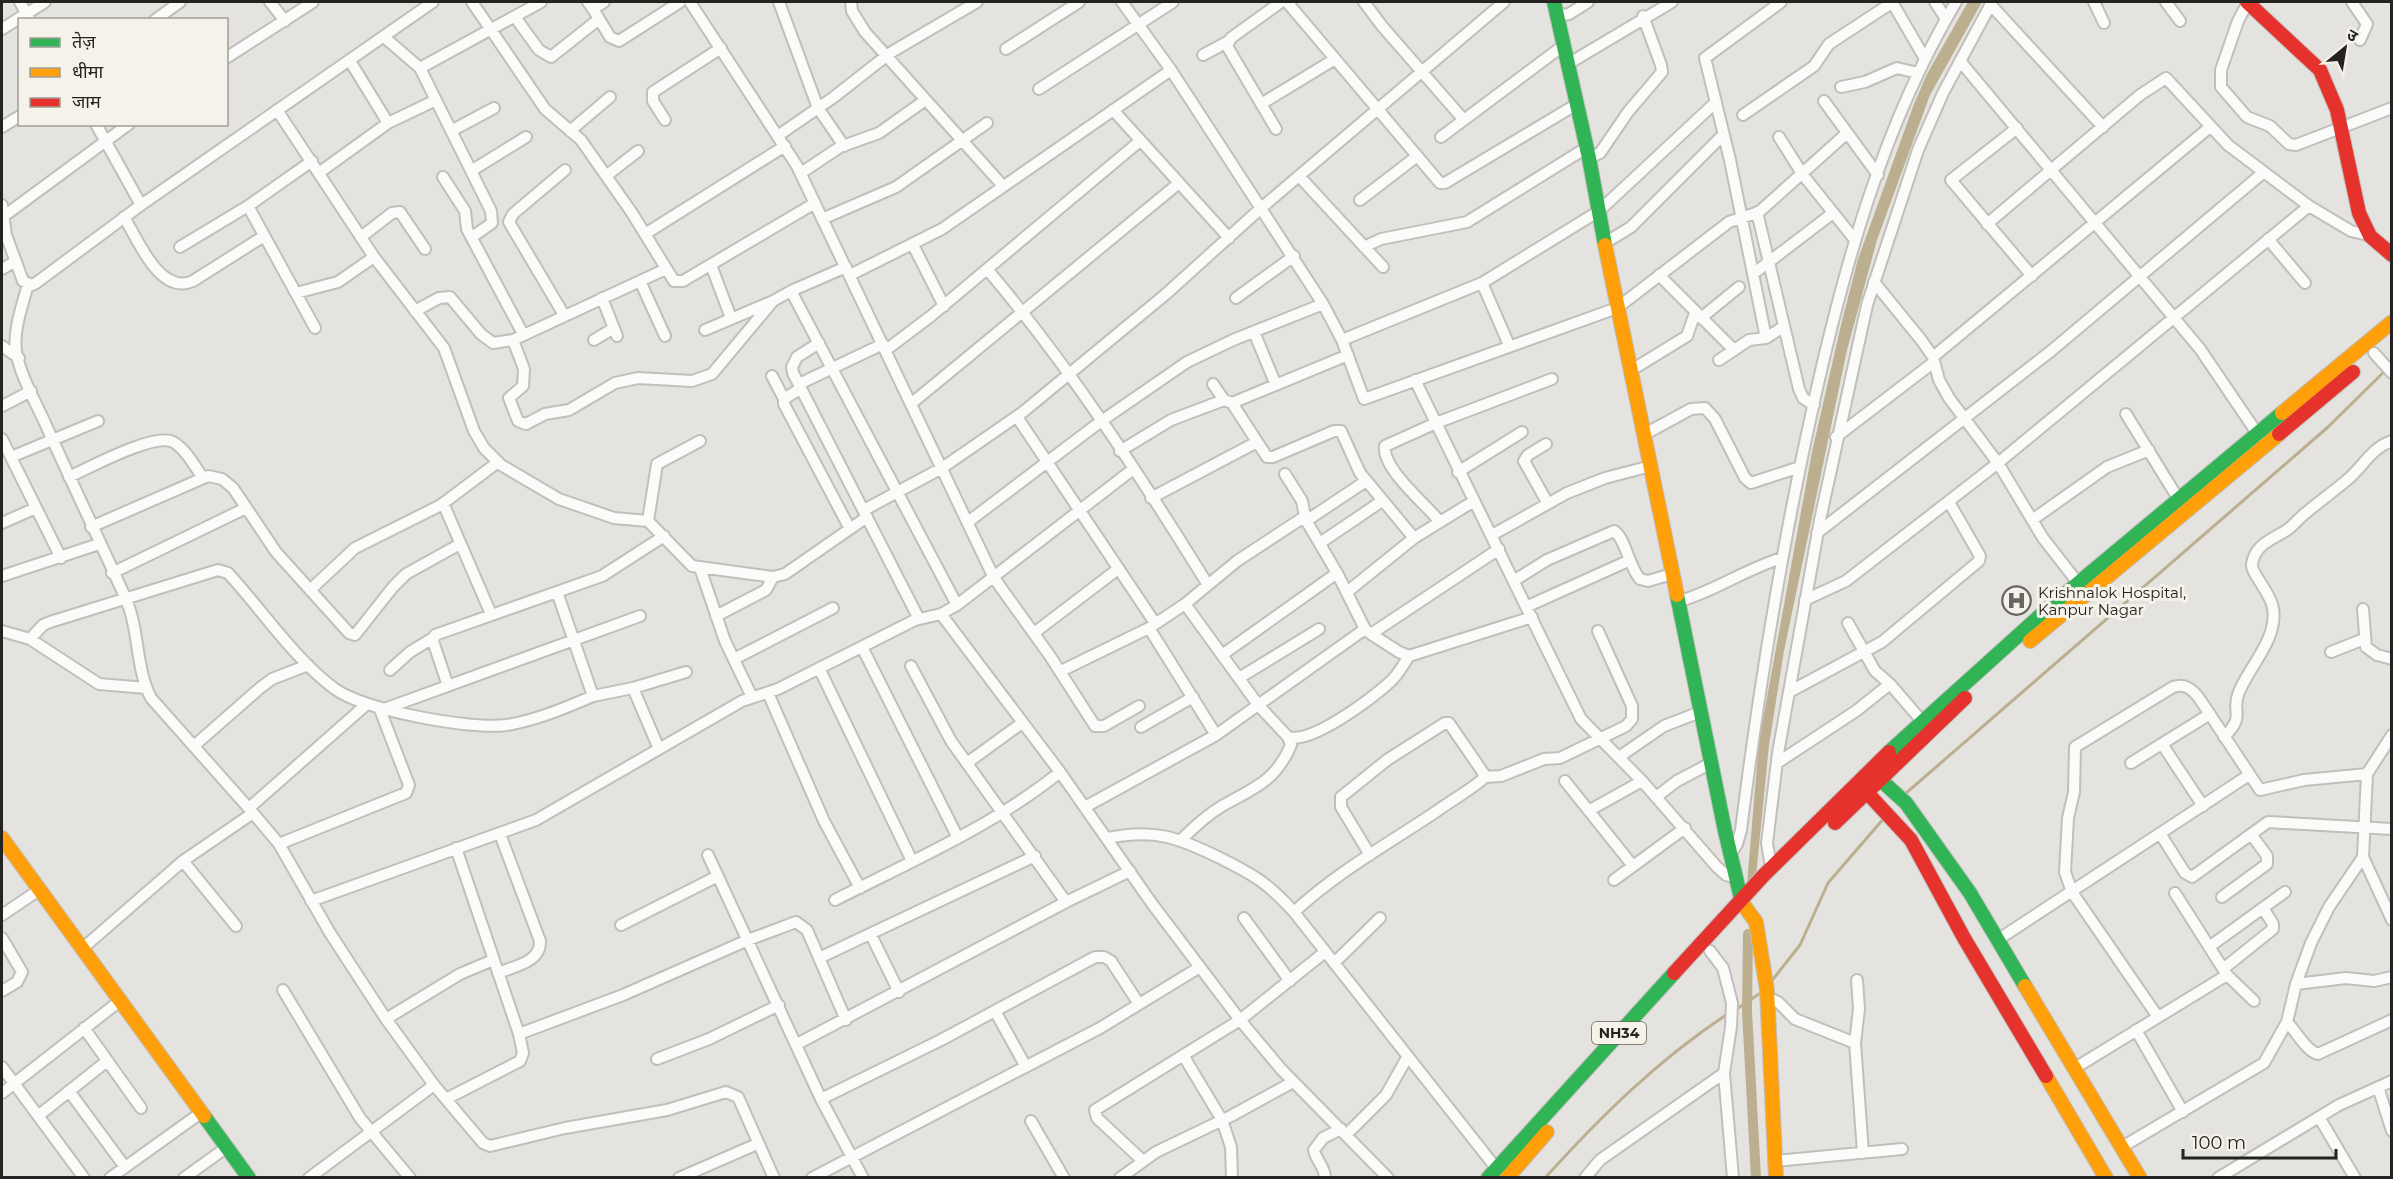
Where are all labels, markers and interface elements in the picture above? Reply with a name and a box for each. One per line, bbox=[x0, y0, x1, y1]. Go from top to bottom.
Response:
legend bbox=[18, 18, 228, 126]
north arrow bbox=[2315, 18, 2375, 78]
text: उ bbox=[2343, 25, 2362, 46]
text: तेज़ bbox=[72, 31, 96, 53]
text: धीमा bbox=[72, 61, 103, 83]
text: जाम bbox=[72, 91, 102, 113]
place label: Krishnalok Hospital, Kanpur Nagar bbox=[2038, 583, 2186, 619]
hospital icon: Krishnalok Hospital, Kanpur Nagar bbox=[2001, 585, 2033, 617]
road number: NH34 bbox=[1592, 1022, 1646, 1044]
scale bar bbox=[2183, 1122, 2336, 1160]
text: 100 m bbox=[2192, 1132, 2246, 1154]

